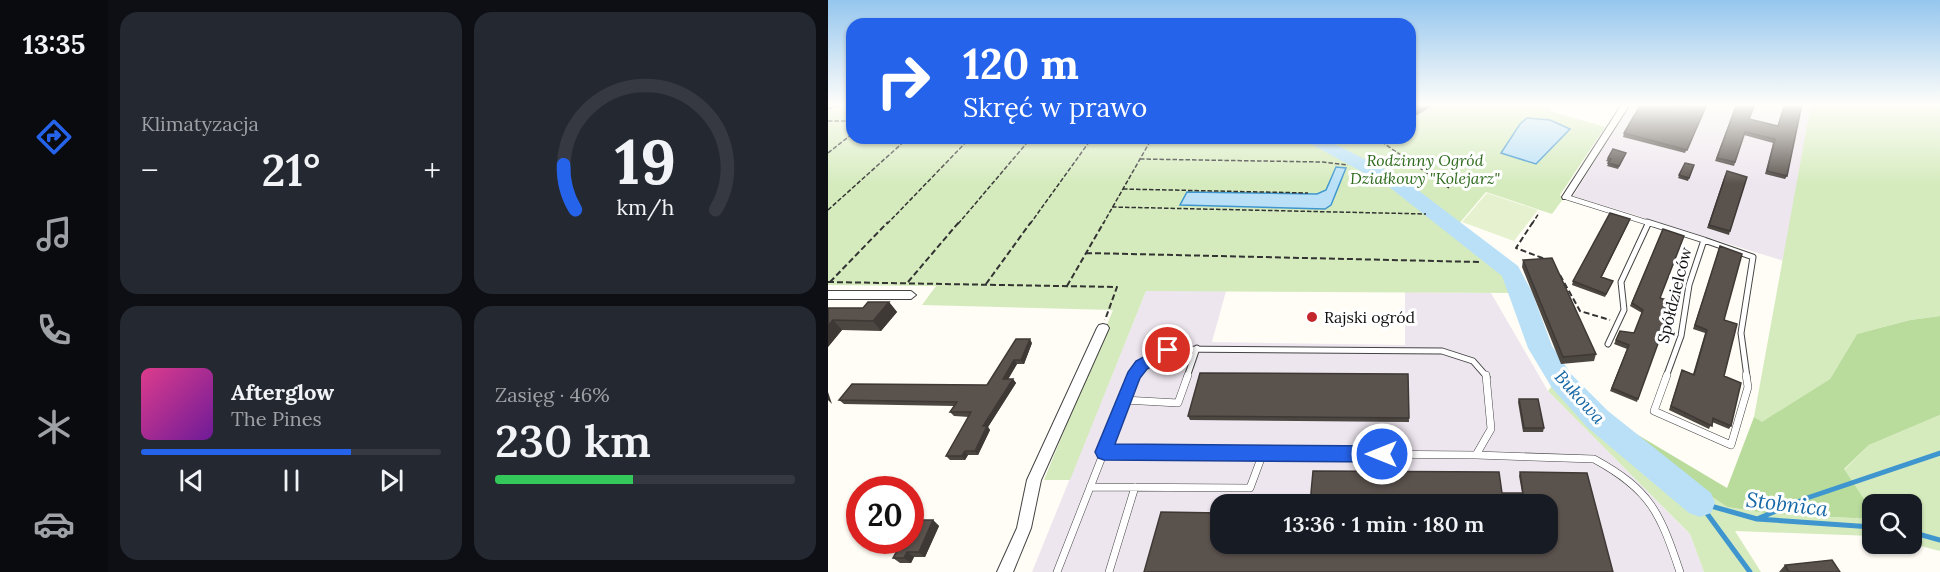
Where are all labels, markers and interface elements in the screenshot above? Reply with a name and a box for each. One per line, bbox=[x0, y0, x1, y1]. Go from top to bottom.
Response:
text: 13:35 bbox=[23, 27, 85, 61]
text: 120 m bbox=[963, 37, 1079, 91]
icon: right bbox=[864, 42, 942, 120]
text: Skręć w prawo bbox=[963, 90, 1147, 124]
text: Klimatyzacja bbox=[141, 111, 259, 136]
icon: directions bbox=[33, 116, 75, 158]
text: 19 bbox=[614, 121, 676, 201]
text: 21° bbox=[261, 141, 321, 198]
text: − bbox=[141, 149, 159, 191]
text: + bbox=[423, 149, 441, 191]
park label: Rodzinny Ogród Działkowy "Kolejarz" bbox=[1350, 150, 1500, 188]
text: km/h bbox=[616, 193, 674, 221]
icon: music bbox=[33, 213, 75, 255]
street label: Spółdzielców bbox=[1652, 245, 1696, 345]
place label: Rajski ogród bbox=[1324, 307, 1416, 327]
icon: phone bbox=[33, 309, 75, 351]
marker: Rajski ogród bbox=[1305, 310, 1319, 324]
pin bbox=[1142, 324, 1193, 375]
icon: arrive bbox=[1151, 333, 1184, 366]
water label: Bukowa bbox=[1550, 365, 1610, 429]
text: Afterglow bbox=[231, 378, 334, 406]
text: Zasięg · 46% bbox=[495, 382, 610, 407]
icon: climate bbox=[33, 406, 75, 448]
text: The Pines bbox=[231, 406, 322, 431]
text: 230 km bbox=[495, 412, 651, 469]
position arrow bbox=[1350, 422, 1414, 486]
icon: previous bbox=[175, 464, 208, 497]
icon: pause bbox=[275, 464, 308, 497]
icon: next bbox=[375, 464, 408, 497]
speed limit sign: 20 bbox=[846, 476, 924, 554]
water label: Stobnica bbox=[1744, 486, 1830, 522]
map controls bbox=[1862, 494, 1922, 554]
button: search bbox=[1862, 494, 1922, 554]
icon: car bbox=[33, 503, 75, 545]
text: 13:36 · 1 min · 180 m bbox=[1284, 510, 1484, 538]

